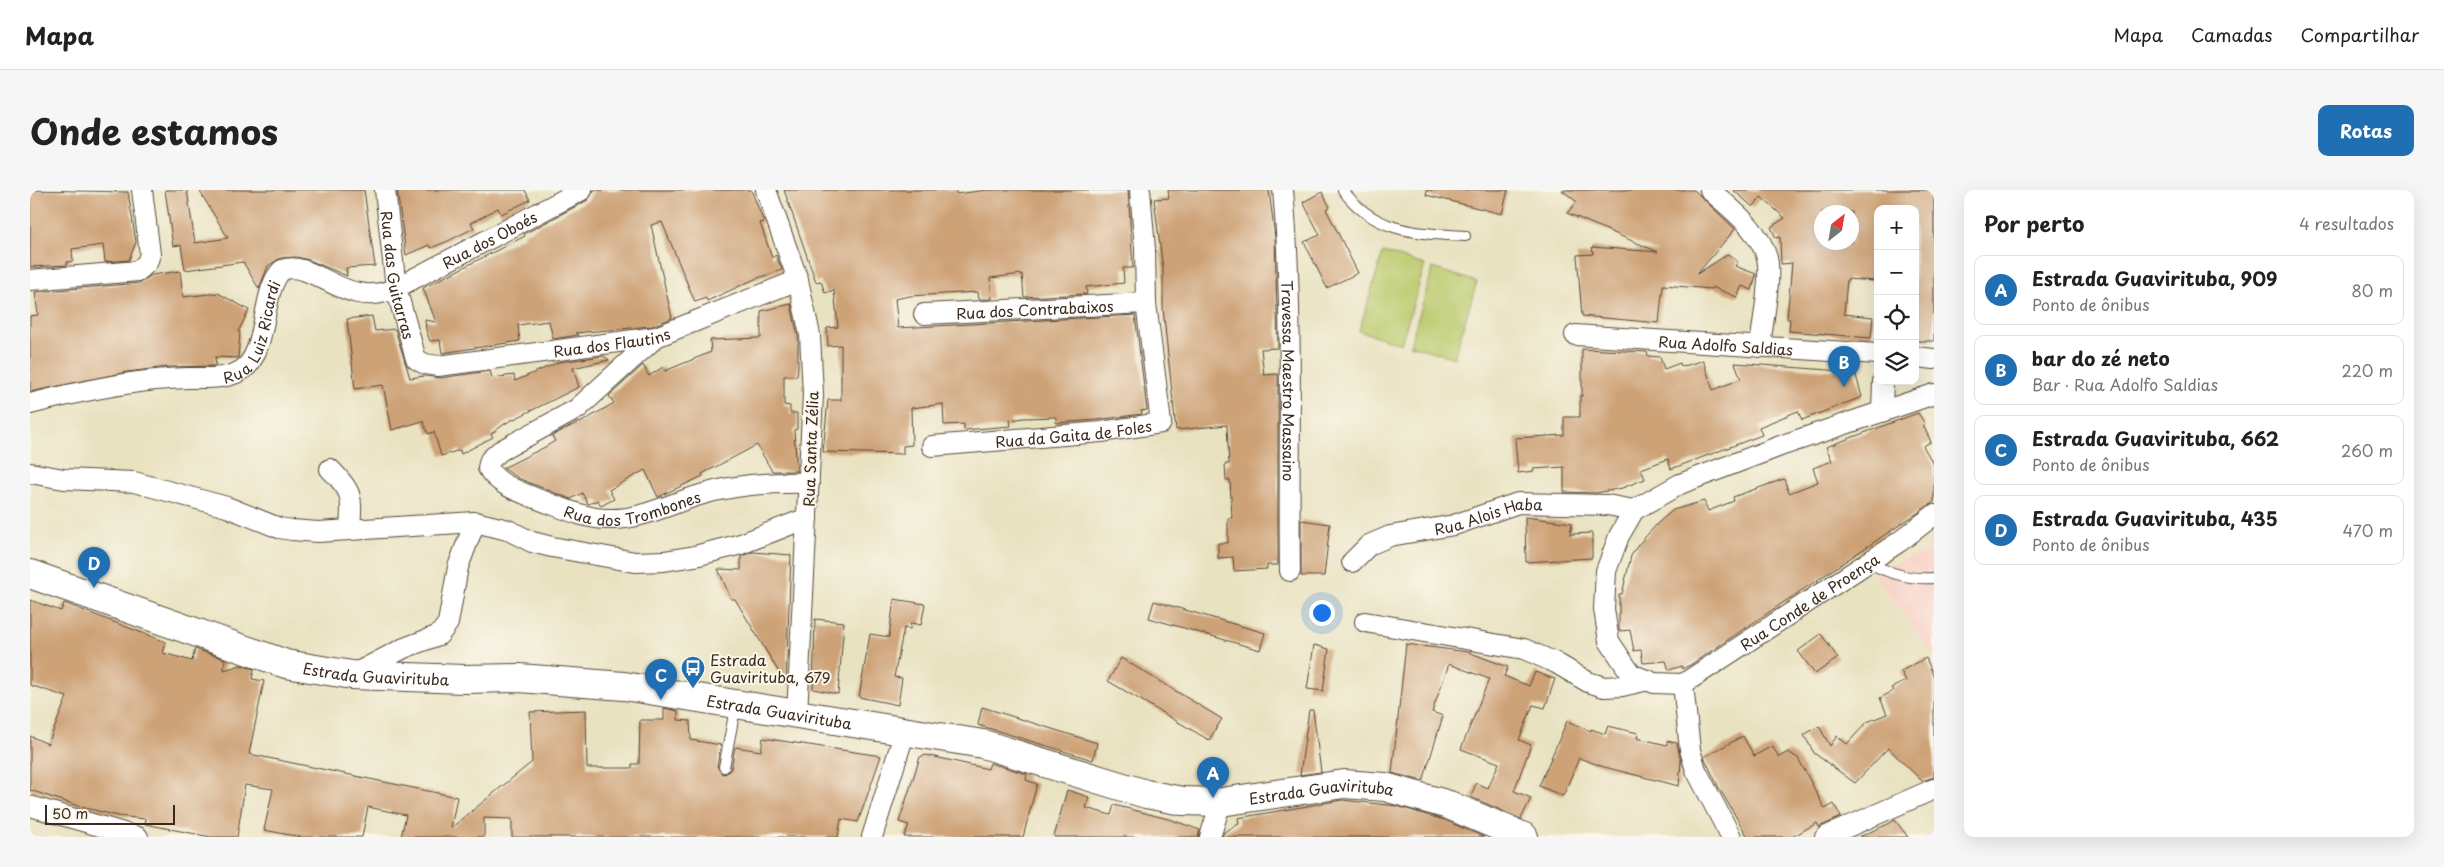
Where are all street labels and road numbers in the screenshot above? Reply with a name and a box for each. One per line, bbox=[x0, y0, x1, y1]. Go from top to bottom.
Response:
street label: Rua dos Oboés bbox=[438, 204, 541, 273]
street label: Rua das Guitarras bbox=[376, 209, 421, 342]
street label: Rua Luiz Ricardi bbox=[220, 276, 285, 388]
street label: Travessa Maestro Massaino bbox=[1277, 280, 1301, 482]
street label: Rua dos Contrabaixos bbox=[956, 293, 1114, 324]
street label: Rua dos Flautins bbox=[552, 321, 674, 362]
street label: Rua Adolfo Saldias bbox=[1658, 329, 1794, 360]
street label: Rua Santa Zélia bbox=[796, 390, 824, 507]
street label: Rua da Gaita de Foles bbox=[994, 413, 1153, 452]
street label: Rua dos Trombones bbox=[561, 484, 703, 531]
street label: Rua Alois Haba bbox=[1433, 491, 1543, 540]
street label: Rua Conde de Proença bbox=[1735, 546, 1884, 655]
street label: Estrada Guavirituba bbox=[301, 655, 450, 690]
street label: Estrada Guavirituba bbox=[705, 688, 854, 734]
street label: Estrada Guavirituba bbox=[1247, 772, 1398, 809]

